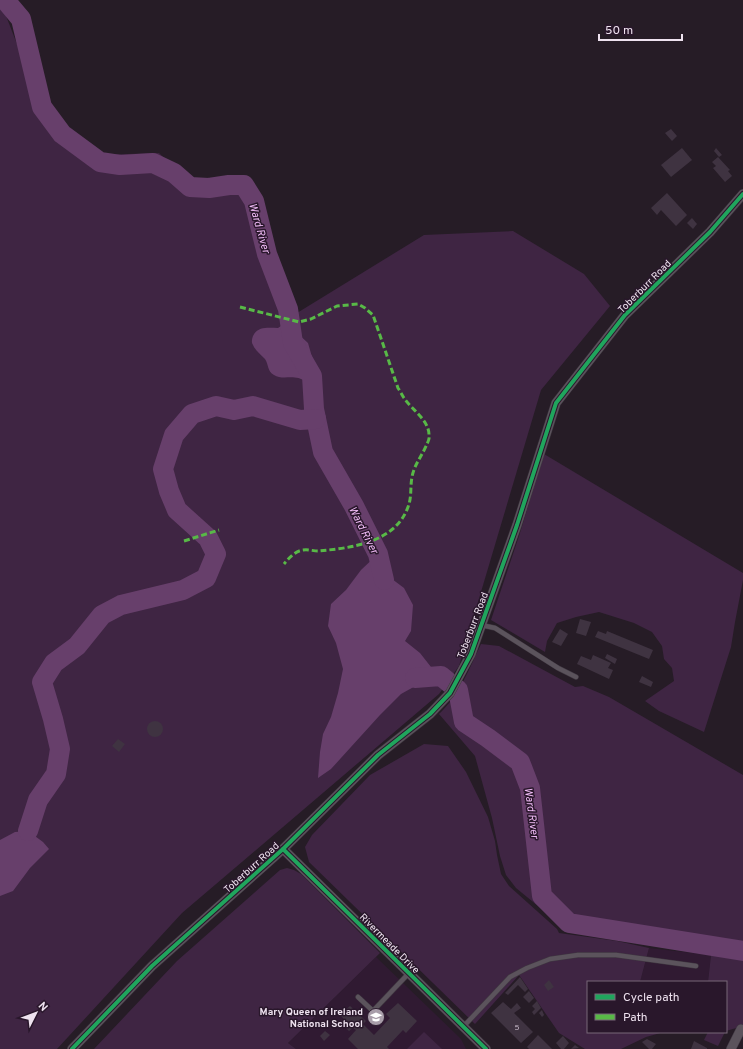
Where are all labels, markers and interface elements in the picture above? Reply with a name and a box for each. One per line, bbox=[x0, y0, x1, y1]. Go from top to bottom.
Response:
scale bar bbox=[599, 16, 682, 42]
text: 50 m bbox=[605, 23, 633, 39]
water label: Ward River bbox=[245, 201, 273, 256]
street label: Toberburr Road bbox=[616, 258, 674, 316]
water label: Ward River bbox=[345, 504, 381, 557]
street label: Toberburr Road bbox=[455, 590, 492, 661]
water label: Ward River bbox=[520, 787, 542, 841]
street label: Toberburr Road bbox=[222, 840, 282, 896]
street label: Rivermeade Drive bbox=[356, 911, 422, 977]
legend bbox=[587, 981, 727, 1033]
text: Cycle path bbox=[623, 990, 680, 1006]
north arrow bbox=[16, 993, 56, 1033]
text: N bbox=[35, 999, 51, 1015]
place label: Mary Queen of Ireland National School bbox=[260, 1006, 363, 1031]
school or university icon: Mary Queen of Ireland National School bbox=[366, 1007, 386, 1027]
text: Path bbox=[623, 1010, 648, 1026]
house number: 5 bbox=[515, 1023, 520, 1033]

